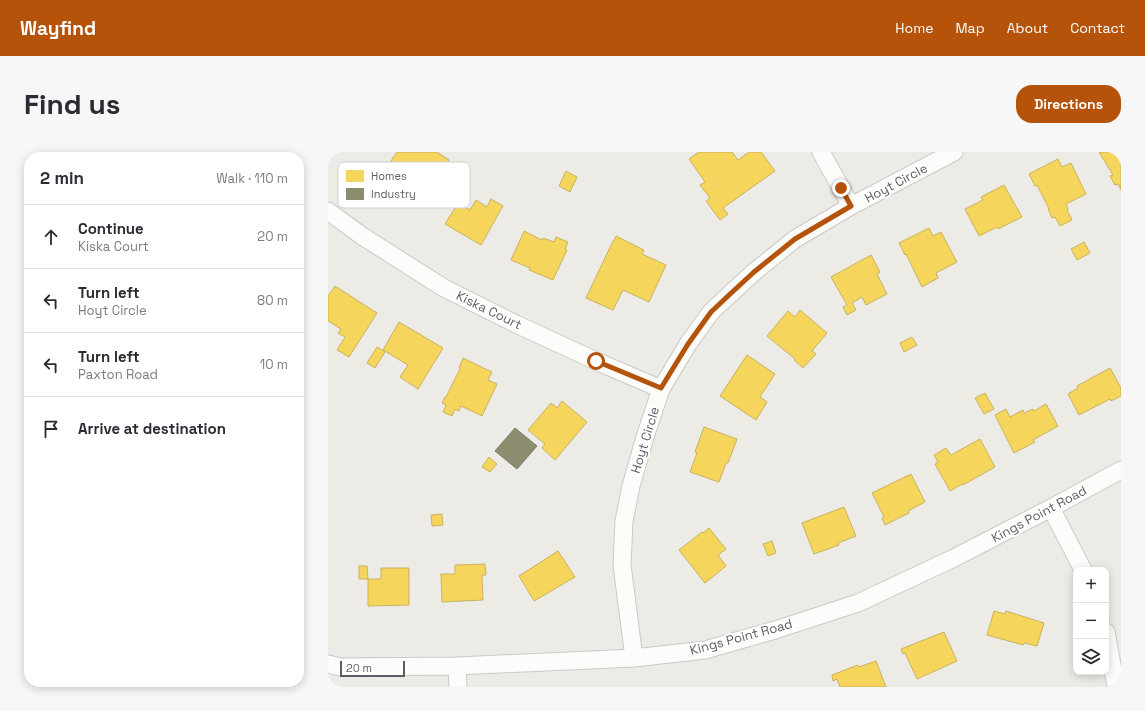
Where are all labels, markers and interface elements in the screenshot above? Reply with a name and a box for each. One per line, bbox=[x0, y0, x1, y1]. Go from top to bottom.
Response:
text: Wayfind bbox=[20, 16, 96, 41]
text: Home bbox=[895, 19, 933, 37]
text: Map bbox=[955, 19, 985, 37]
text: About bbox=[1007, 19, 1048, 37]
text: Contact bbox=[1070, 19, 1125, 37]
button: Directions bbox=[1016, 85, 1121, 123]
text: Find us bbox=[24, 86, 121, 122]
street label: Hoyt Circle bbox=[862, 159, 930, 207]
legend bbox=[338, 162, 470, 208]
text: 2 min bbox=[40, 167, 84, 189]
text: Homes bbox=[371, 169, 407, 183]
text: Walk · 110 m bbox=[216, 170, 288, 187]
route end bbox=[832, 179, 850, 197]
text: Industry bbox=[371, 187, 416, 201]
text: Continue bbox=[78, 219, 144, 238]
icon: ahead bbox=[40, 226, 62, 248]
text: 20 m bbox=[257, 228, 288, 245]
text: Kiska Court bbox=[78, 238, 149, 255]
text: Turn left bbox=[78, 283, 140, 302]
street label: Kiska Court bbox=[453, 287, 525, 333]
icon: left bbox=[40, 290, 62, 312]
text: 80 m bbox=[257, 292, 288, 309]
text: Hoyt Circle bbox=[78, 302, 147, 319]
text: Turn left bbox=[78, 347, 140, 366]
route start bbox=[587, 352, 605, 370]
icon: left bbox=[40, 354, 62, 376]
text: 10 m bbox=[260, 356, 288, 373]
text: Paxton Road bbox=[78, 366, 158, 383]
street label: Hoyt Circle bbox=[627, 405, 663, 475]
icon: arrive bbox=[40, 418, 62, 440]
text: Arrive at destination bbox=[78, 419, 226, 438]
street label: Kings Point Road bbox=[988, 482, 1090, 546]
map controls bbox=[1073, 567, 1109, 675]
button: + bbox=[1073, 567, 1109, 603]
button: − bbox=[1073, 603, 1109, 639]
street label: Kings Point Road bbox=[688, 615, 794, 659]
button: layers bbox=[1073, 639, 1109, 675]
scale bar bbox=[340, 659, 405, 678]
text: 20 m bbox=[346, 661, 372, 675]

